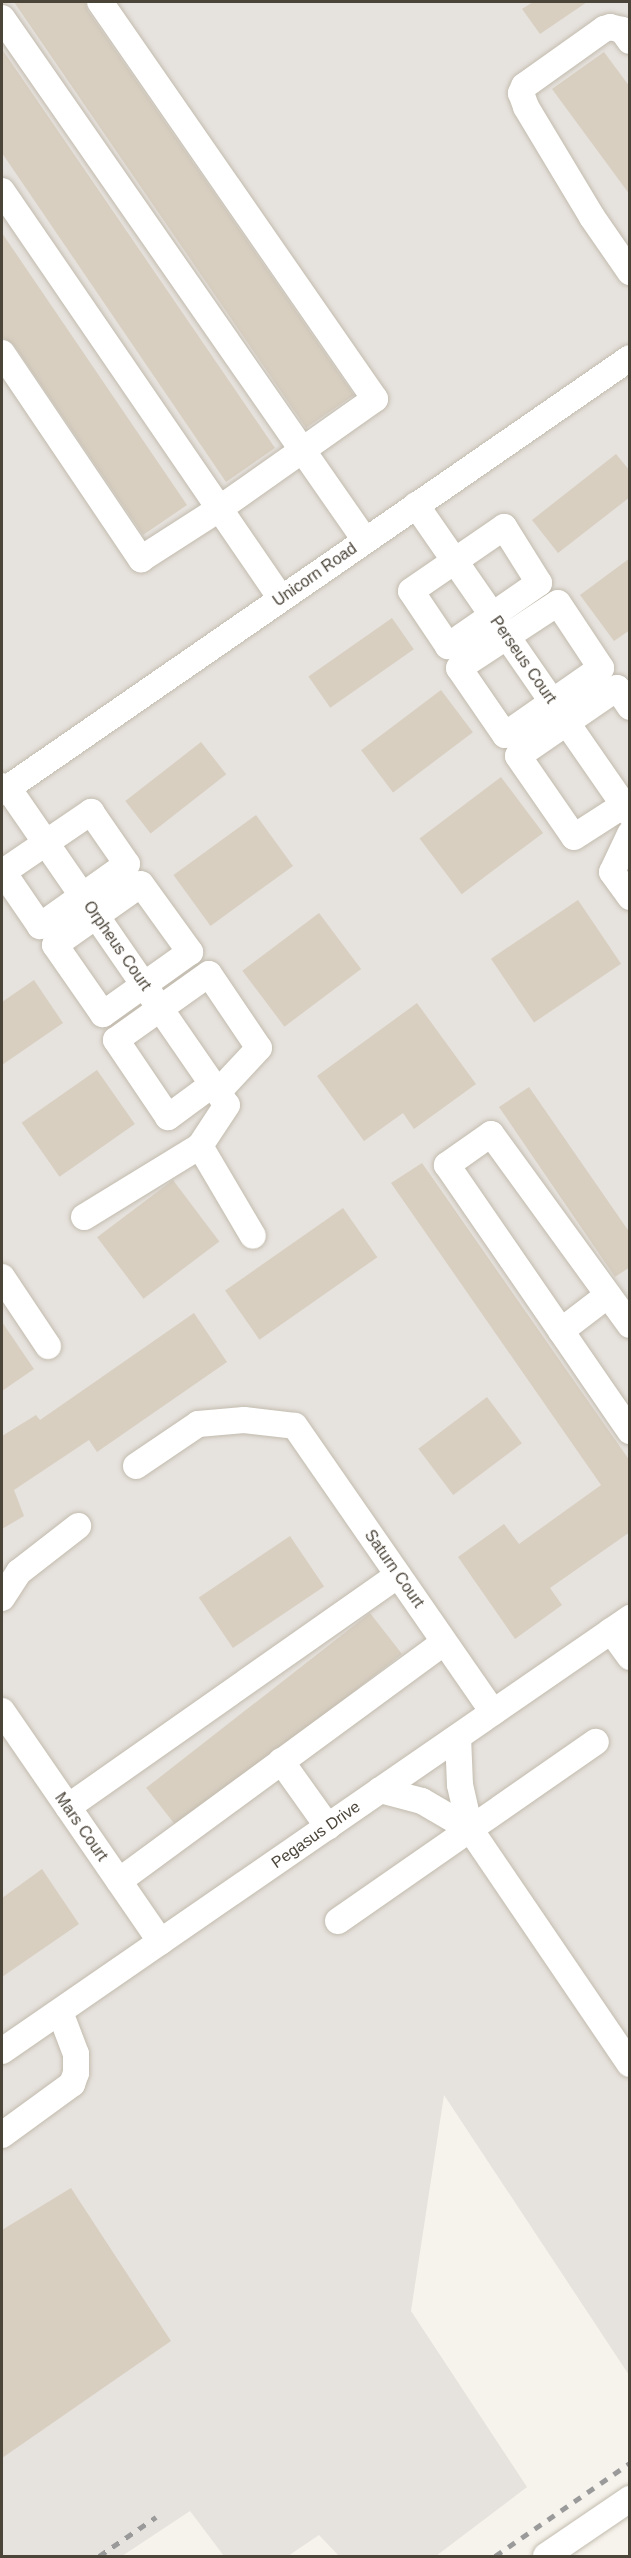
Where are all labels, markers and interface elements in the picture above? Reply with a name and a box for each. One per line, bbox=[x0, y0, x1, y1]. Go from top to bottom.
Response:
street label: Unicorn Road bbox=[269, 539, 361, 611]
street label: Perseus Court bbox=[486, 613, 560, 707]
street label: Orpheus Court bbox=[79, 898, 155, 994]
street label: Saturn Court bbox=[360, 1526, 428, 1612]
street label: Mars Court bbox=[50, 1789, 112, 1865]
street label: Pegasus Drive bbox=[268, 1797, 364, 1873]

